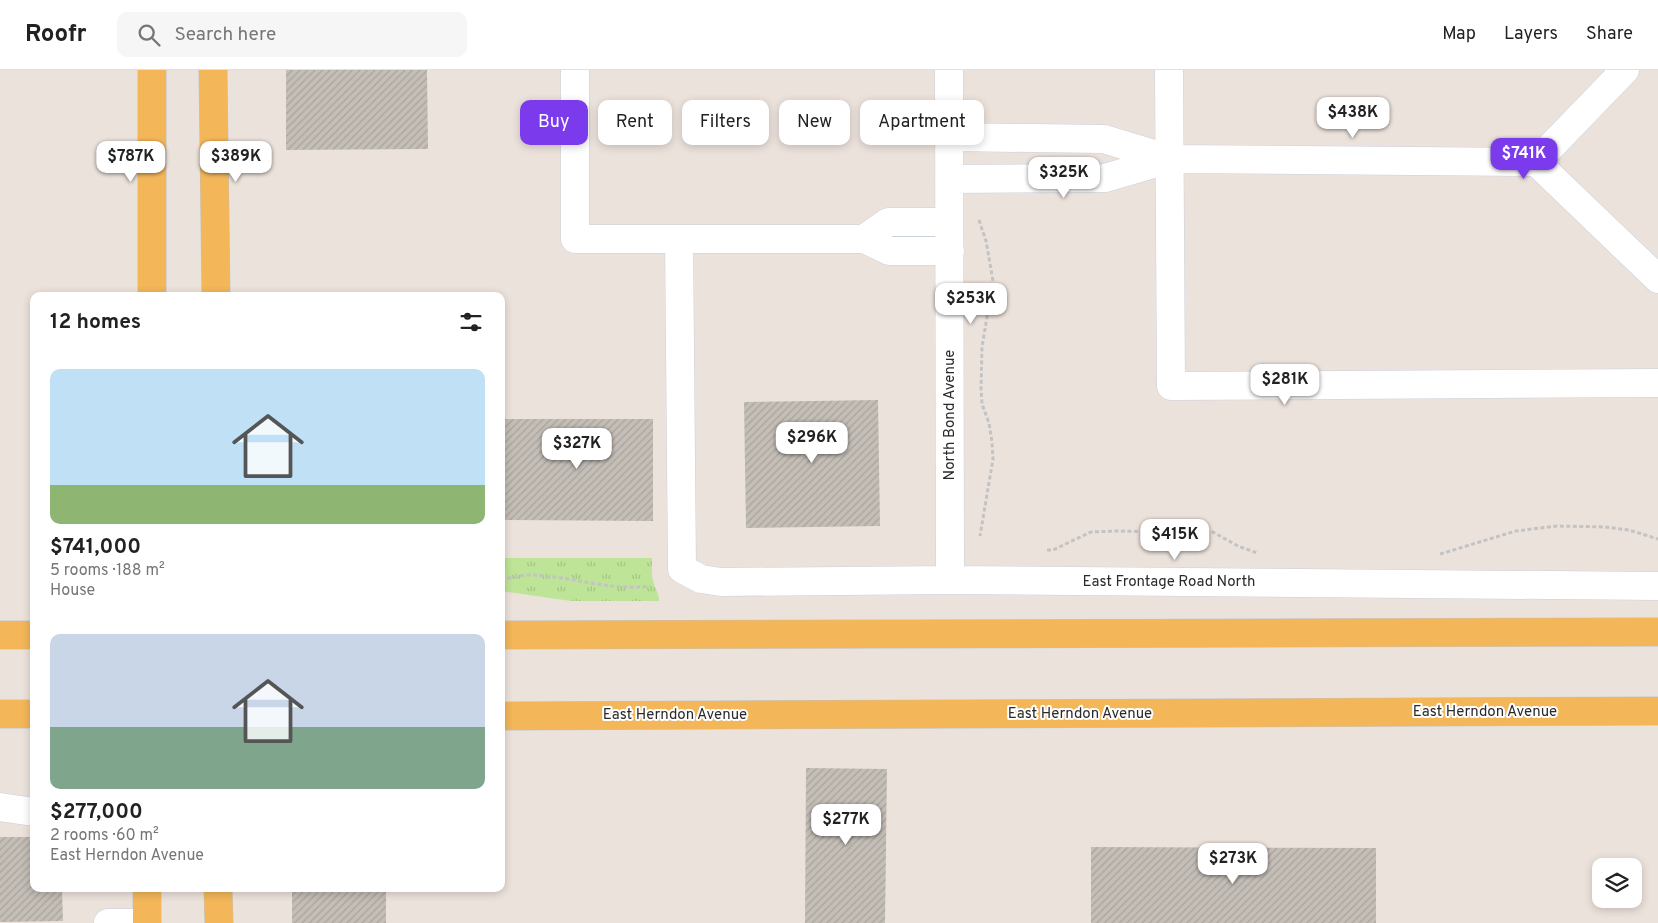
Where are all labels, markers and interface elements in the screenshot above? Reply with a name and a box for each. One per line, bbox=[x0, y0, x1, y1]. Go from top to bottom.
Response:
search box bbox=[117, 12, 467, 57]
text: Roofr bbox=[25, 20, 87, 50]
icon: search bbox=[135, 21, 163, 49]
text: Search here bbox=[175, 23, 276, 47]
text: Map bbox=[1442, 23, 1476, 46]
text: Layers bbox=[1504, 23, 1558, 46]
text: Share bbox=[1586, 23, 1633, 46]
pin: $438K bbox=[1318, 97, 1388, 139]
chip: Buy bbox=[520, 100, 588, 145]
chip: Rent bbox=[598, 100, 672, 145]
chip: Filters bbox=[682, 100, 769, 145]
chip: New bbox=[779, 100, 850, 145]
chip: Apartment bbox=[860, 100, 984, 145]
text: $438K bbox=[1328, 103, 1378, 123]
pin: $741K bbox=[1489, 138, 1559, 180]
pin: $787K bbox=[96, 140, 166, 183]
pin: $389K bbox=[201, 140, 271, 183]
text: $741K bbox=[1502, 144, 1546, 164]
text: $787K bbox=[107, 147, 155, 167]
text: $389K bbox=[211, 147, 261, 167]
pin: $325K bbox=[1029, 156, 1099, 199]
text: $325K bbox=[1039, 163, 1089, 183]
pin: $253K bbox=[936, 282, 1006, 325]
text: $253K bbox=[946, 289, 996, 309]
icon: filters bbox=[457, 308, 485, 336]
text: 12 homes bbox=[50, 309, 141, 336]
street label: North Bond Avenue bbox=[941, 350, 960, 480]
pin: $281K bbox=[1250, 364, 1320, 406]
text: $281K bbox=[1261, 370, 1309, 390]
icon: home bbox=[223, 401, 313, 491]
pin: $296K bbox=[777, 422, 847, 464]
pin: $327K bbox=[542, 428, 612, 470]
text: $296K bbox=[787, 428, 837, 448]
text: $327K bbox=[553, 434, 601, 454]
pin: $415K bbox=[1140, 518, 1210, 561]
text: $415K bbox=[1151, 525, 1199, 545]
text: $741,000 bbox=[50, 534, 141, 561]
text: 5 rooms · 188 m² bbox=[50, 561, 165, 581]
street label: East Frontage Road North bbox=[1083, 573, 1255, 592]
text: House bbox=[50, 581, 95, 601]
icon: home bbox=[223, 666, 313, 756]
street label: East Herndon Avenue bbox=[1413, 703, 1557, 722]
street label: East Herndon Avenue bbox=[1008, 705, 1152, 724]
street label: East Herndon Avenue bbox=[603, 706, 747, 725]
text: $277,000 bbox=[50, 799, 143, 826]
pin: $277K bbox=[811, 804, 881, 846]
text: $277K bbox=[822, 810, 870, 830]
text: 2 rooms · 60 m² bbox=[50, 826, 159, 846]
pin: $273K bbox=[1198, 842, 1268, 885]
text: East Herndon Avenue bbox=[50, 846, 204, 866]
text: $273K bbox=[1209, 849, 1257, 869]
map controls bbox=[1592, 858, 1642, 908]
button: layers bbox=[1592, 858, 1642, 908]

